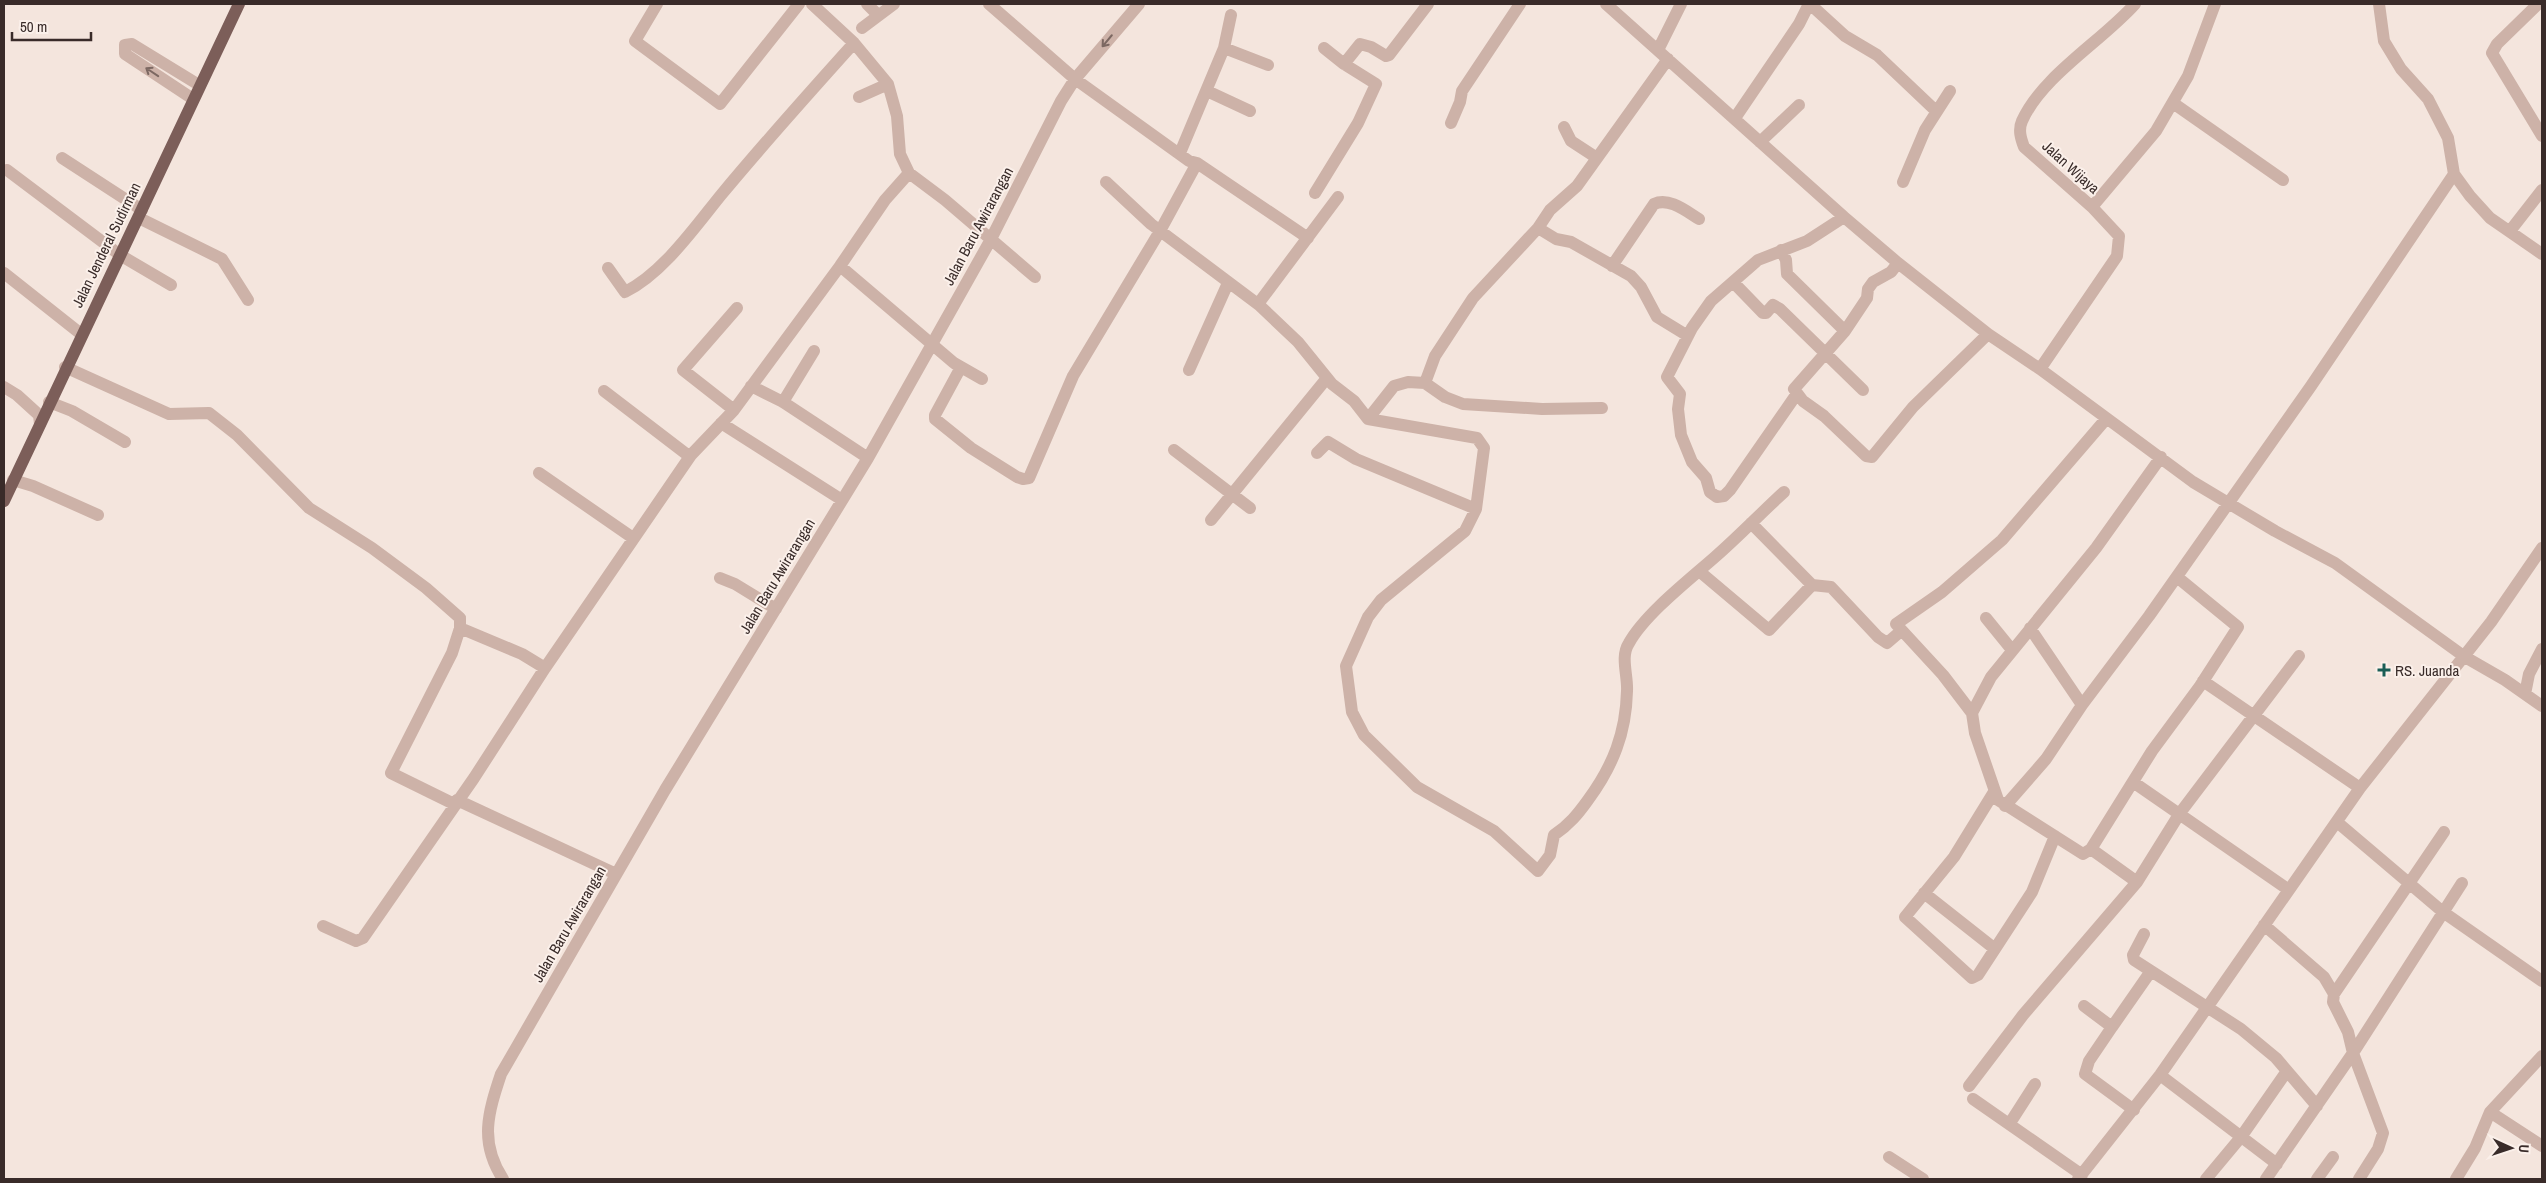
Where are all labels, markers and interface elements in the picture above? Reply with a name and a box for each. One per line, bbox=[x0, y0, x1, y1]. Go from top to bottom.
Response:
scale bar bbox=[12, 10, 91, 42]
text: 50 m bbox=[20, 16, 47, 37]
one-way arrow bbox=[1102, 34, 1113, 47]
one-way arrow bbox=[146, 67, 160, 77]
street label: Jalan Wijaya bbox=[2038, 136, 2104, 198]
street label: Jalan Baru Awirarangan bbox=[938, 163, 1018, 289]
street label: Jalan Jenderal Sudirman bbox=[67, 179, 145, 311]
street label: Jalan Baru Awirarangan bbox=[734, 514, 820, 638]
place label: RS. Juanda bbox=[2395, 660, 2459, 681]
marker: RS. Juanda bbox=[2377, 663, 2391, 677]
street label: Jalan Baru Awirarangan bbox=[527, 862, 611, 986]
north arrow bbox=[2486, 1123, 2536, 1173]
text: U bbox=[2515, 1144, 2533, 1153]

